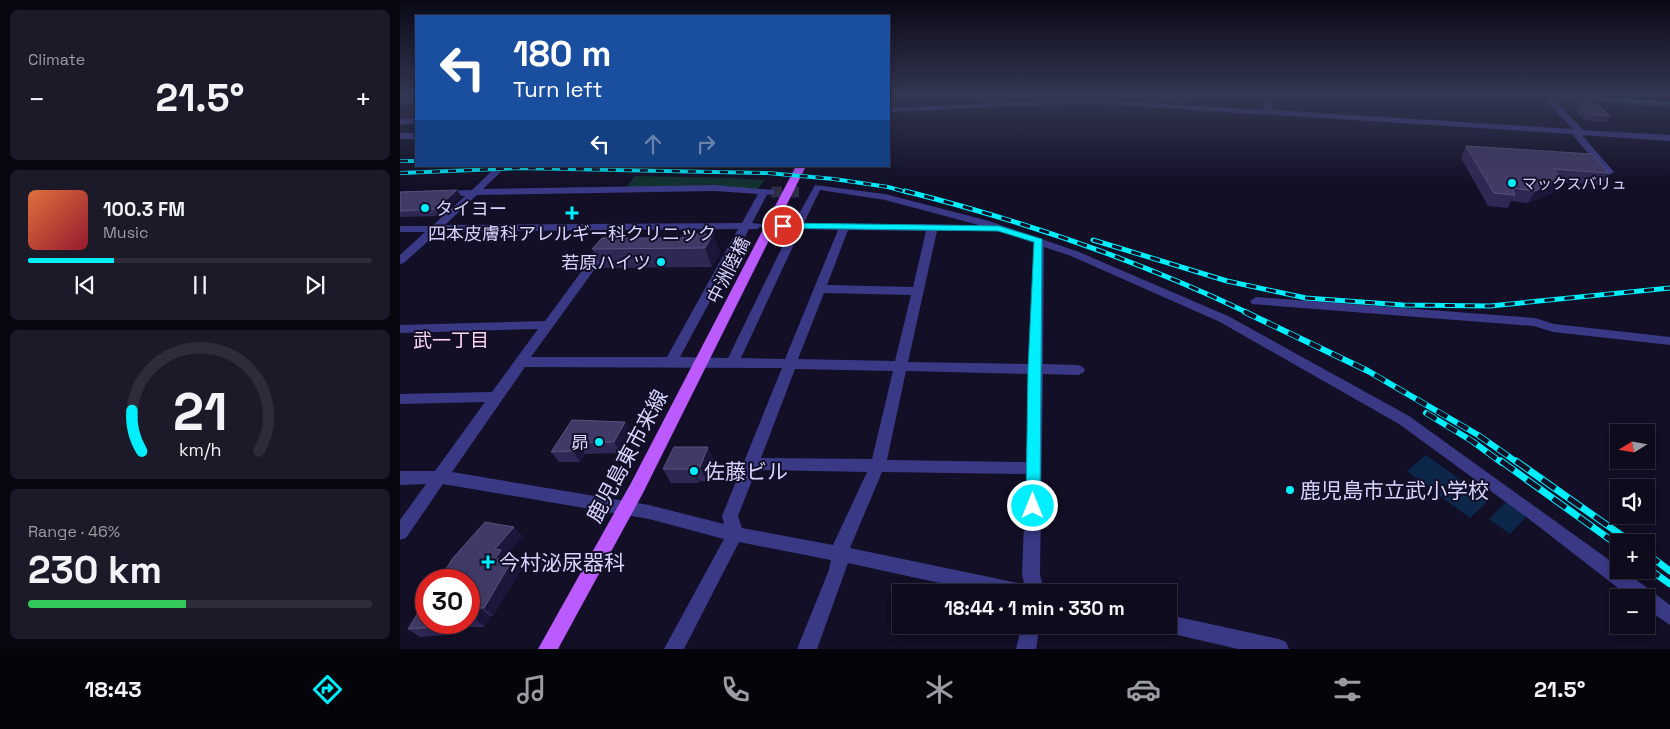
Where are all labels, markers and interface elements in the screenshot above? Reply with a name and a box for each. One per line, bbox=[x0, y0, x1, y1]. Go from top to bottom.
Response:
text: 180 m bbox=[513, 32, 611, 76]
icon: left bbox=[430, 35, 495, 100]
text: Climate bbox=[28, 49, 85, 70]
text: 21.5° bbox=[156, 74, 244, 122]
text: Turn left bbox=[513, 75, 603, 103]
text: − bbox=[28, 81, 45, 117]
text: + bbox=[355, 81, 372, 117]
icon: left bbox=[586, 130, 614, 158]
icon: ahead bbox=[639, 130, 667, 158]
icon: right bbox=[692, 130, 720, 158]
place label: マックスバリュ bbox=[1522, 174, 1627, 193]
marker: マックスバリュ bbox=[1506, 177, 1518, 189]
text: 100.3 FM bbox=[103, 197, 185, 222]
place label: タイヨー bbox=[435, 197, 507, 220]
marker: タイヨー bbox=[419, 202, 431, 214]
pin bbox=[762, 205, 804, 247]
marker: 四本皮膚科アレルギー科クリニック bbox=[565, 206, 579, 220]
icon: arrive bbox=[769, 212, 797, 240]
text: Music bbox=[103, 222, 149, 243]
place label: 四本皮膚科アレルギー科クリニック bbox=[428, 222, 716, 245]
street label: 中洲陸橋 bbox=[701, 233, 755, 307]
place label: 若原ハイツ bbox=[561, 251, 651, 274]
marker: 若原ハイツ bbox=[655, 256, 667, 268]
icon: previous bbox=[71, 271, 99, 299]
icon: pause bbox=[186, 271, 214, 299]
icon: next bbox=[301, 271, 329, 299]
district label: 武一丁目 bbox=[413, 328, 489, 353]
text: 21 bbox=[173, 379, 227, 445]
street label: 鹿児島東市来線 bbox=[581, 385, 673, 527]
north arrow bbox=[1610, 424, 1655, 469]
map controls bbox=[1610, 424, 1655, 634]
place label: 昴 bbox=[571, 431, 589, 454]
marker: 昴 bbox=[593, 436, 605, 448]
text: km/h bbox=[179, 438, 221, 461]
place label: 佐藤ビル bbox=[704, 458, 788, 485]
marker: 佐藤ビル bbox=[688, 465, 700, 477]
place label: 鹿児島市立武小学校 bbox=[1300, 477, 1489, 504]
position arrow bbox=[1006, 479, 1058, 531]
button: sound bbox=[1610, 479, 1655, 524]
marker: 鹿児島市立武小学校 bbox=[1284, 484, 1296, 496]
text: Range · 46% bbox=[28, 521, 120, 542]
button: + bbox=[1610, 534, 1655, 579]
text: 230 km bbox=[28, 546, 162, 594]
place label: 今村泌尿器科 bbox=[499, 549, 625, 576]
marker: 今村泌尿器科 bbox=[481, 555, 495, 569]
speed limit sign: 30 bbox=[415, 569, 480, 634]
button: − bbox=[1610, 589, 1655, 634]
text: 18:44 · 1 min · 330 m bbox=[944, 596, 1125, 621]
icon: directions bbox=[310, 672, 345, 707]
icon: music bbox=[514, 672, 549, 707]
icon: phone bbox=[718, 672, 753, 707]
icon: climate bbox=[922, 672, 957, 707]
icon: car bbox=[1126, 672, 1161, 707]
icon: filters bbox=[1330, 672, 1365, 707]
text: 18:43 bbox=[84, 675, 142, 703]
text: 21.5° bbox=[1534, 675, 1585, 703]

